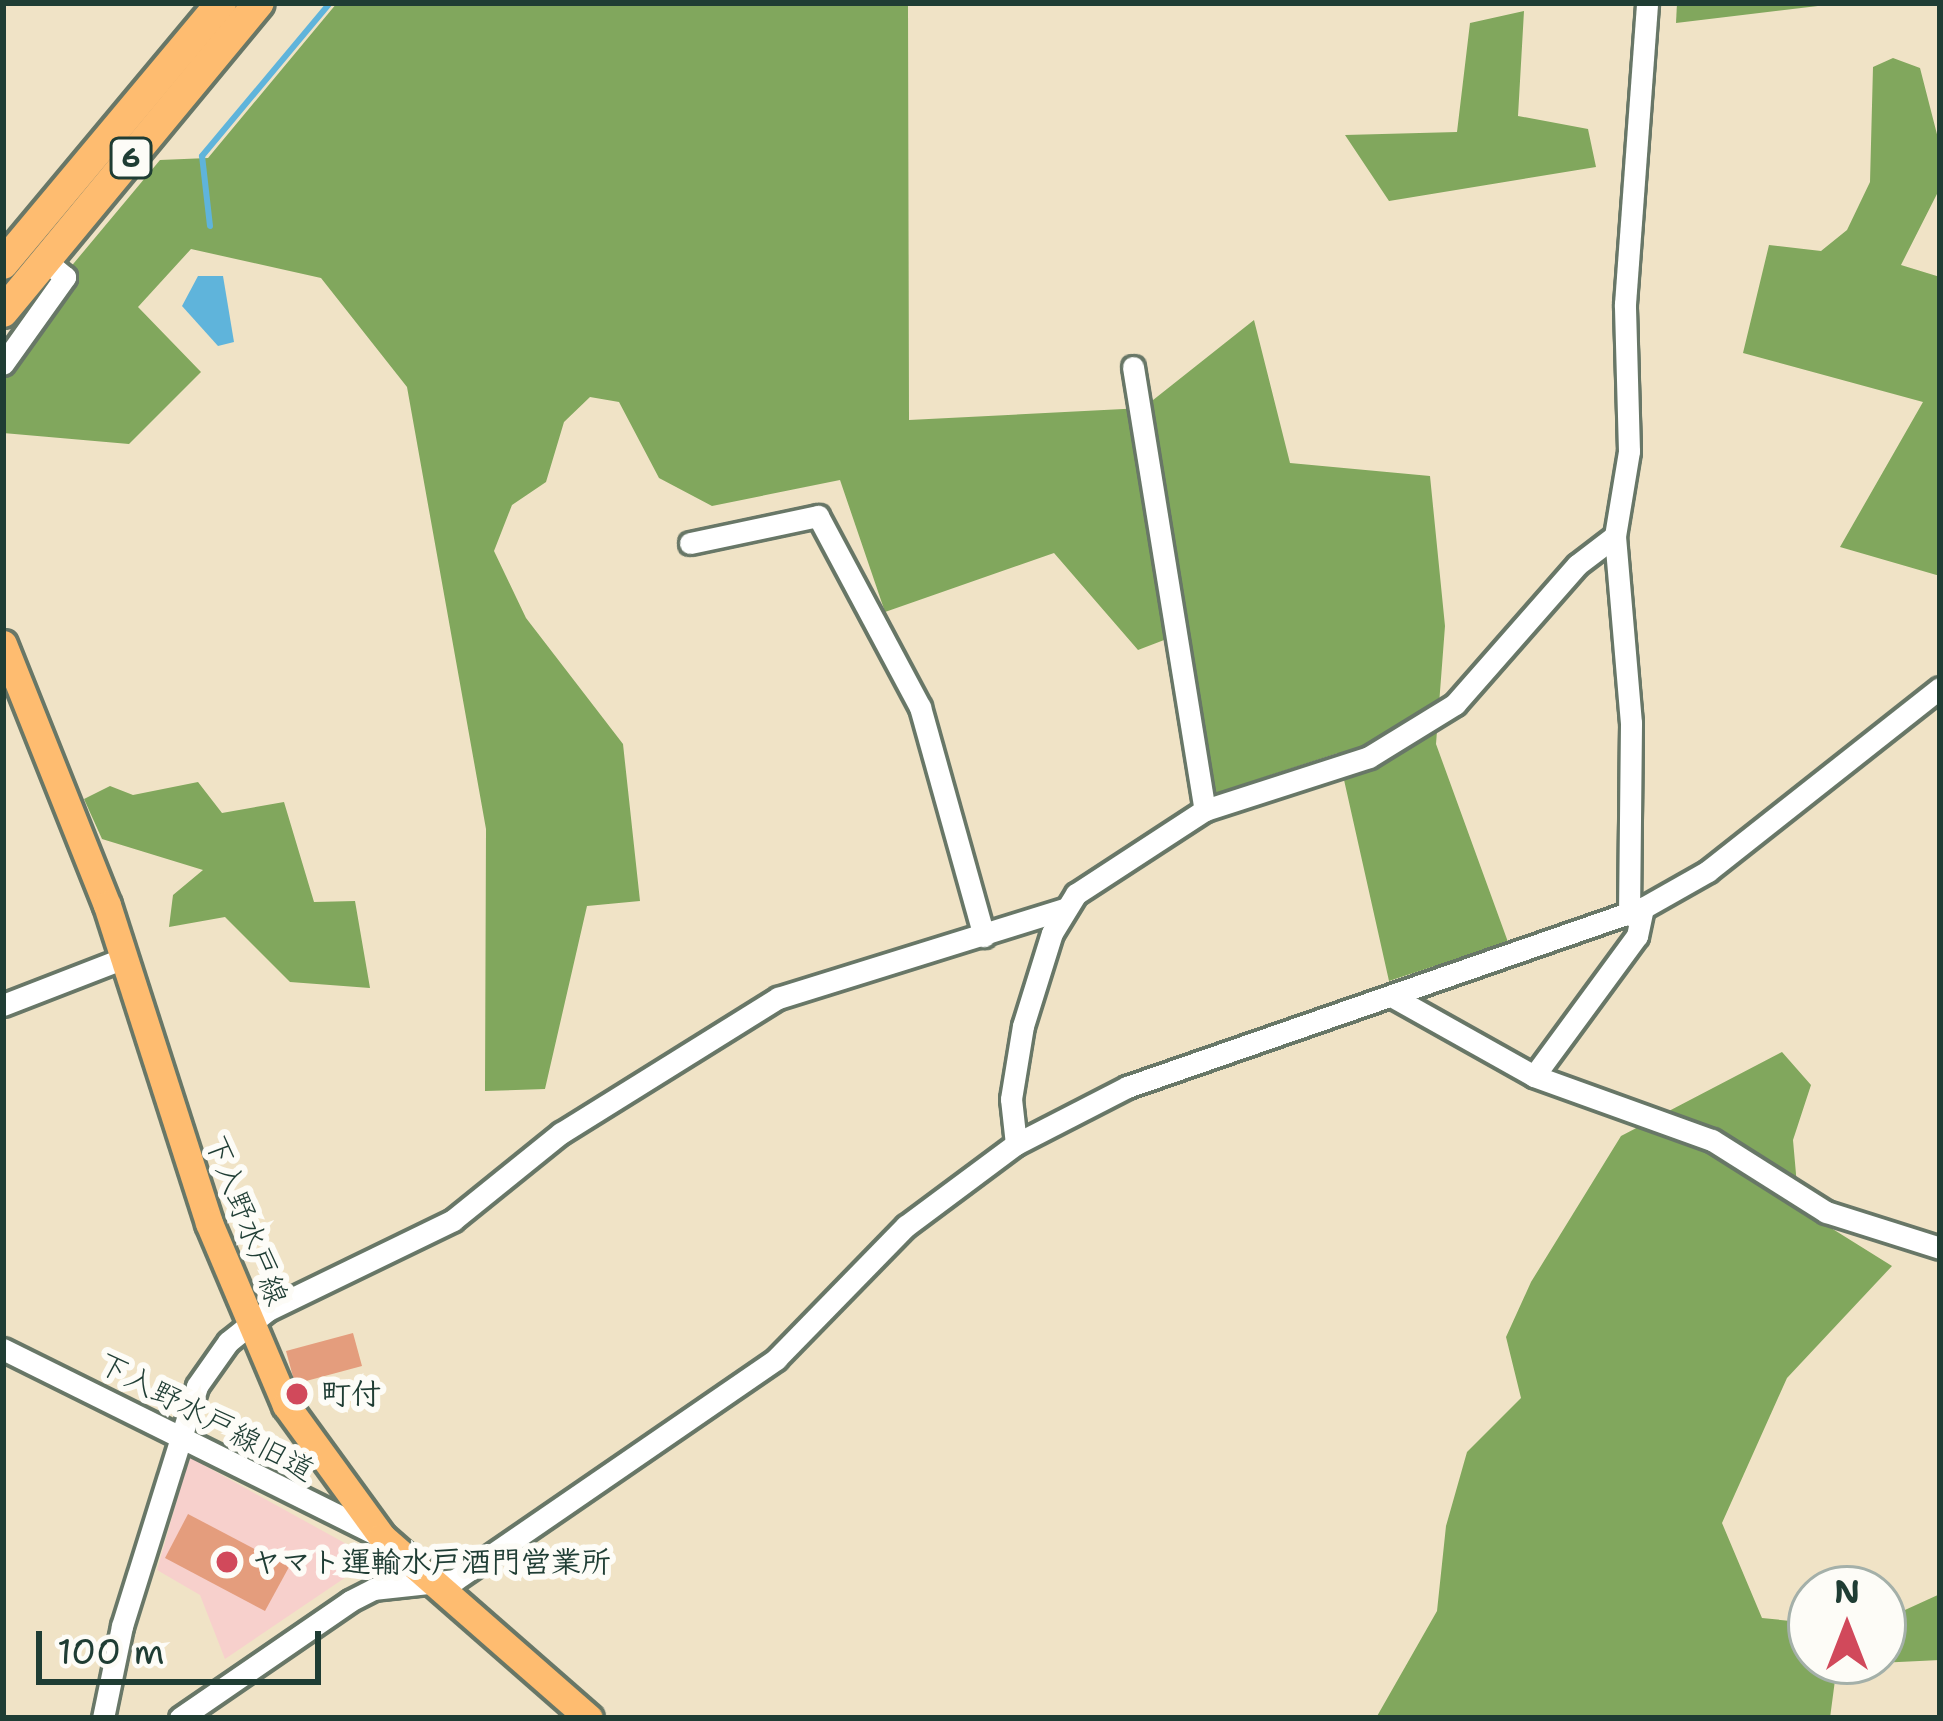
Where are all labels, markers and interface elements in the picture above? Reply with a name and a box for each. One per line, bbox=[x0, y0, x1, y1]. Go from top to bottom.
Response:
road number: 6 bbox=[107, 137, 155, 179]
street label: 下入野水戸線 bbox=[197, 1130, 295, 1310]
street label: 下入野水戸線旧道 bbox=[92, 1345, 320, 1489]
place label: 町付 bbox=[321, 1376, 381, 1412]
marker: 町付 bbox=[284, 1381, 310, 1407]
place label: ヤマト運輸水戸酒門営業所 bbox=[251, 1544, 611, 1580]
marker: ヤマト運輸水戸酒門営業所 bbox=[214, 1549, 240, 1575]
north arrow bbox=[1787, 1565, 1907, 1685]
text: N bbox=[1834, 1569, 1860, 1614]
scale bar bbox=[42, 1607, 327, 1681]
text: 100 m bbox=[57, 1627, 165, 1676]

